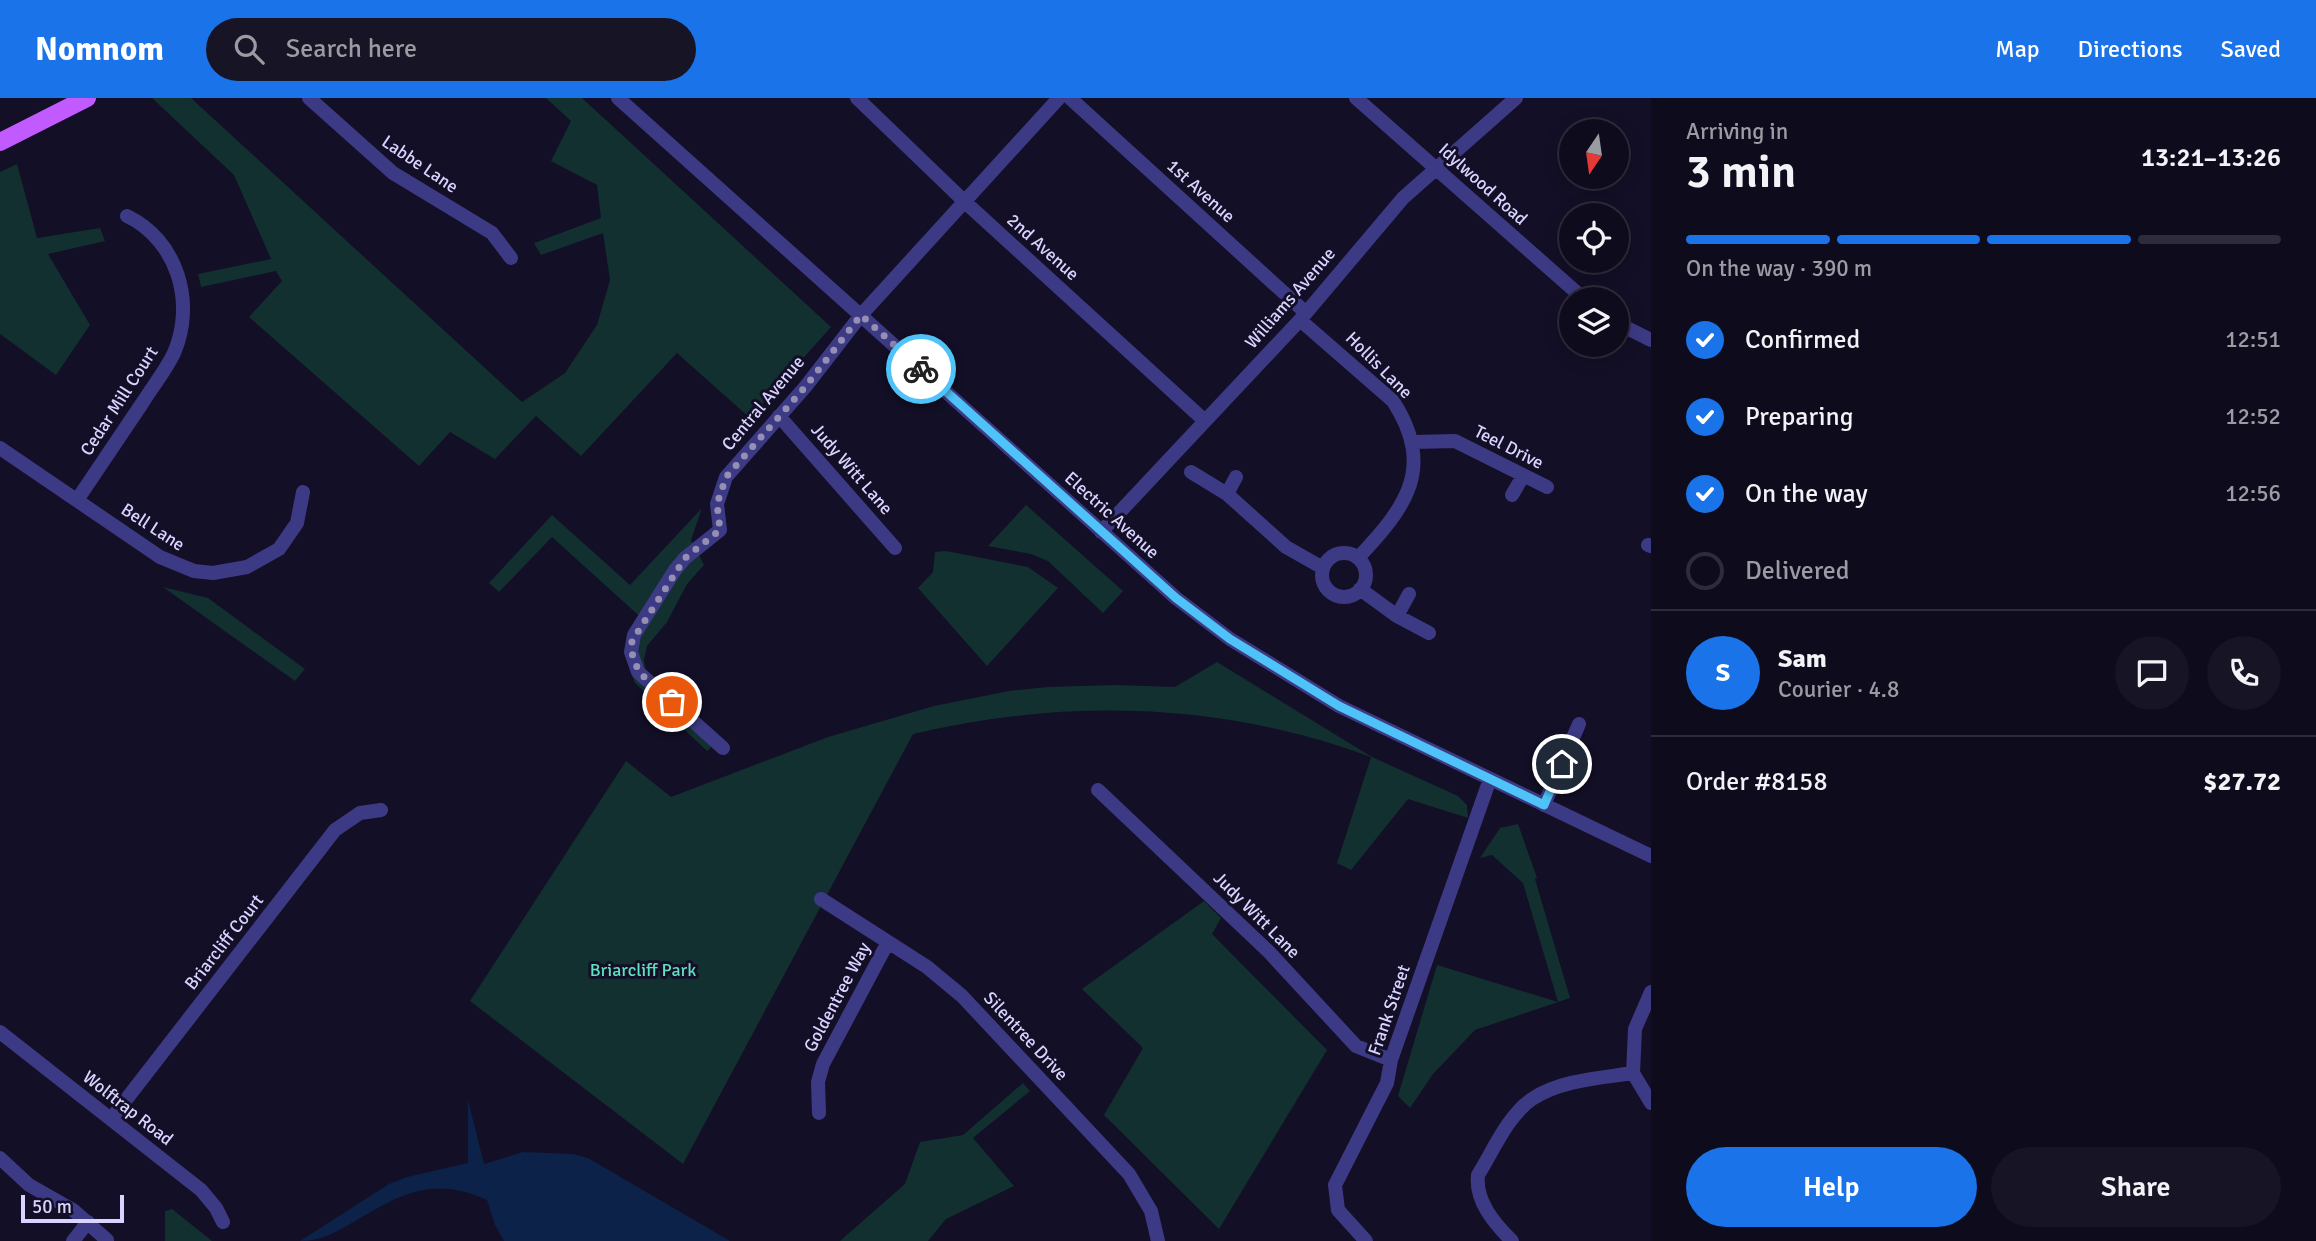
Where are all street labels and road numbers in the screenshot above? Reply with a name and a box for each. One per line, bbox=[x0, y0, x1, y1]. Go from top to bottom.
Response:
street label: Labbe Lane bbox=[378, 130, 462, 198]
street label: Idylwood Road bbox=[1434, 138, 1532, 230]
street label: 1st Avenue bbox=[1162, 155, 1240, 227]
street label: 2nd Avenue bbox=[1002, 209, 1084, 285]
street label: Williams Avenue bbox=[1240, 243, 1340, 353]
street label: Hollis Lane bbox=[1341, 327, 1417, 403]
street label: Cedar Mill Court bbox=[75, 342, 163, 460]
street label: Central Avenue bbox=[717, 351, 809, 455]
street label: Judy Witt Lane bbox=[806, 419, 898, 519]
street label: Teel Drive bbox=[1471, 420, 1547, 474]
street label: Electric Avenue bbox=[1060, 467, 1164, 563]
street label: Bell Lane bbox=[117, 498, 189, 556]
street label: Judy Witt Lane bbox=[1209, 867, 1305, 963]
street label: Briarcliff Court bbox=[180, 890, 268, 994]
street label: Goldentree Way bbox=[799, 938, 875, 1056]
street label: Frank Street bbox=[1363, 962, 1415, 1058]
street label: Silentree Drive bbox=[979, 987, 1073, 1085]
street label: Wolftrap Road bbox=[78, 1066, 178, 1150]

